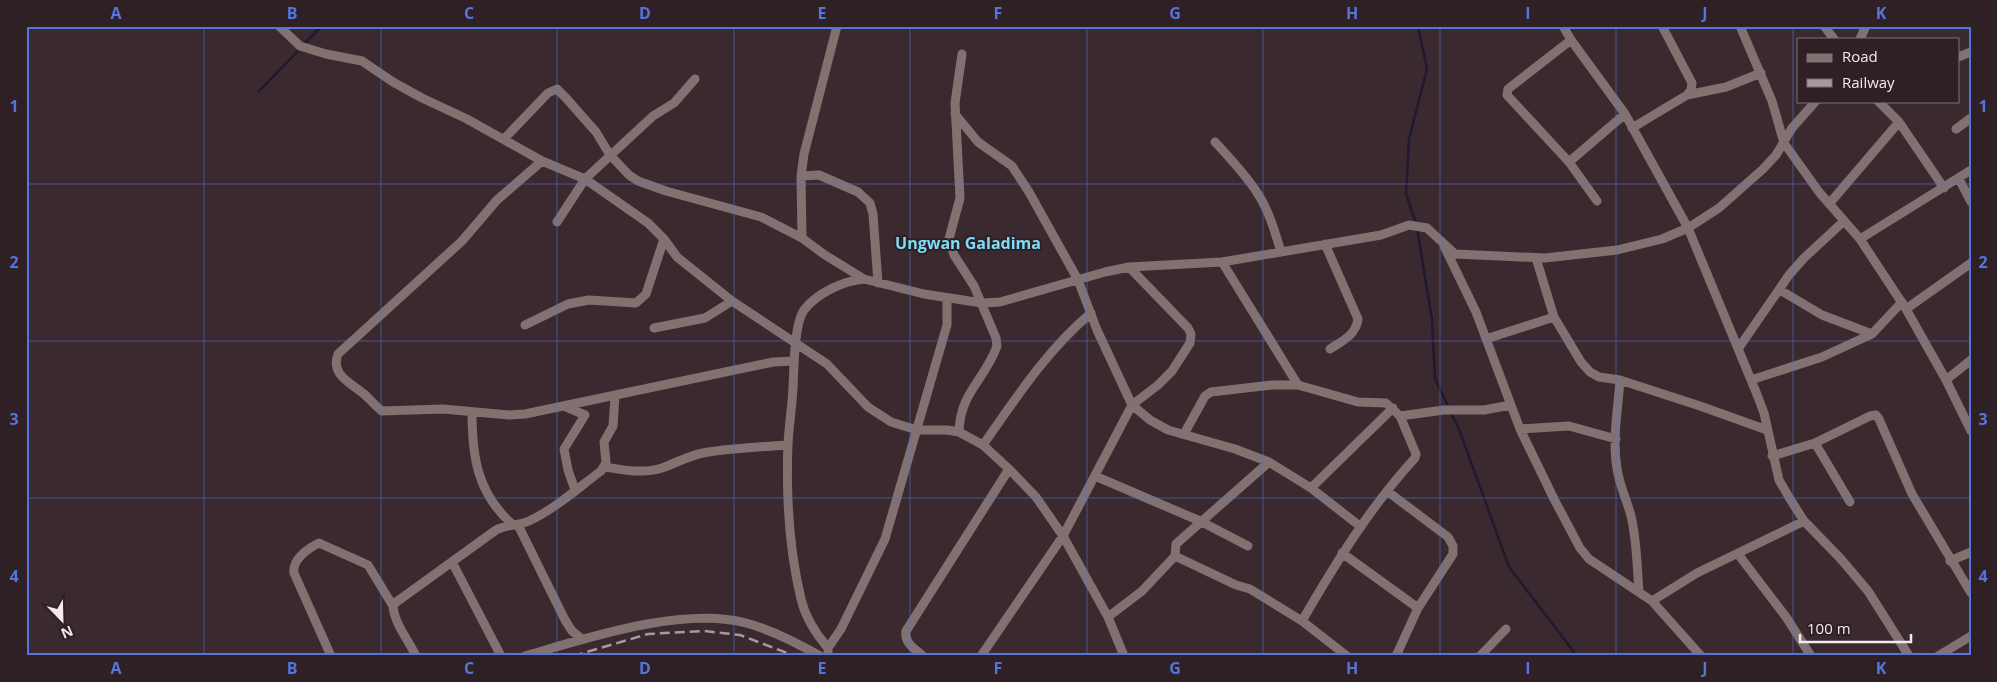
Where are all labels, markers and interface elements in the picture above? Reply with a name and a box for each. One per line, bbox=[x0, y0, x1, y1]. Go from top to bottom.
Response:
text: A bbox=[110, 2, 122, 24]
text: B bbox=[287, 2, 297, 24]
text: C bbox=[464, 2, 474, 24]
text: D bbox=[639, 2, 651, 24]
text: E bbox=[818, 2, 827, 24]
text: F bbox=[994, 2, 1002, 24]
text: G bbox=[1169, 2, 1181, 24]
text: H bbox=[1346, 2, 1358, 24]
text: I bbox=[1525, 2, 1531, 24]
text: J bbox=[1700, 2, 1708, 24]
text: K bbox=[1876, 2, 1887, 24]
legend bbox=[1797, 38, 1960, 102]
text: Road bbox=[1842, 46, 1878, 66]
text: Railway bbox=[1842, 72, 1895, 92]
text: 1 bbox=[9, 95, 19, 117]
text: 1 bbox=[1978, 95, 1988, 117]
district label: Ungwan Galadima bbox=[895, 232, 1041, 254]
text: 2 bbox=[9, 251, 19, 273]
text: 2 bbox=[1978, 251, 1988, 273]
text: 3 bbox=[9, 408, 19, 430]
text: 3 bbox=[1978, 408, 1988, 430]
text: 4 bbox=[9, 565, 19, 587]
text: 4 bbox=[1978, 565, 1988, 587]
north arrow bbox=[38, 594, 88, 644]
scale bar bbox=[1800, 612, 1911, 644]
text: 100 m bbox=[1807, 618, 1851, 638]
text: N bbox=[58, 621, 76, 643]
text: A bbox=[110, 657, 122, 679]
text: B bbox=[287, 657, 297, 679]
text: C bbox=[464, 657, 474, 679]
text: D bbox=[639, 657, 651, 679]
text: E bbox=[818, 657, 827, 679]
text: F bbox=[994, 657, 1002, 679]
text: G bbox=[1169, 657, 1181, 679]
text: H bbox=[1346, 657, 1358, 679]
text: I bbox=[1525, 657, 1531, 679]
text: J bbox=[1700, 657, 1708, 679]
text: K bbox=[1876, 657, 1887, 679]

